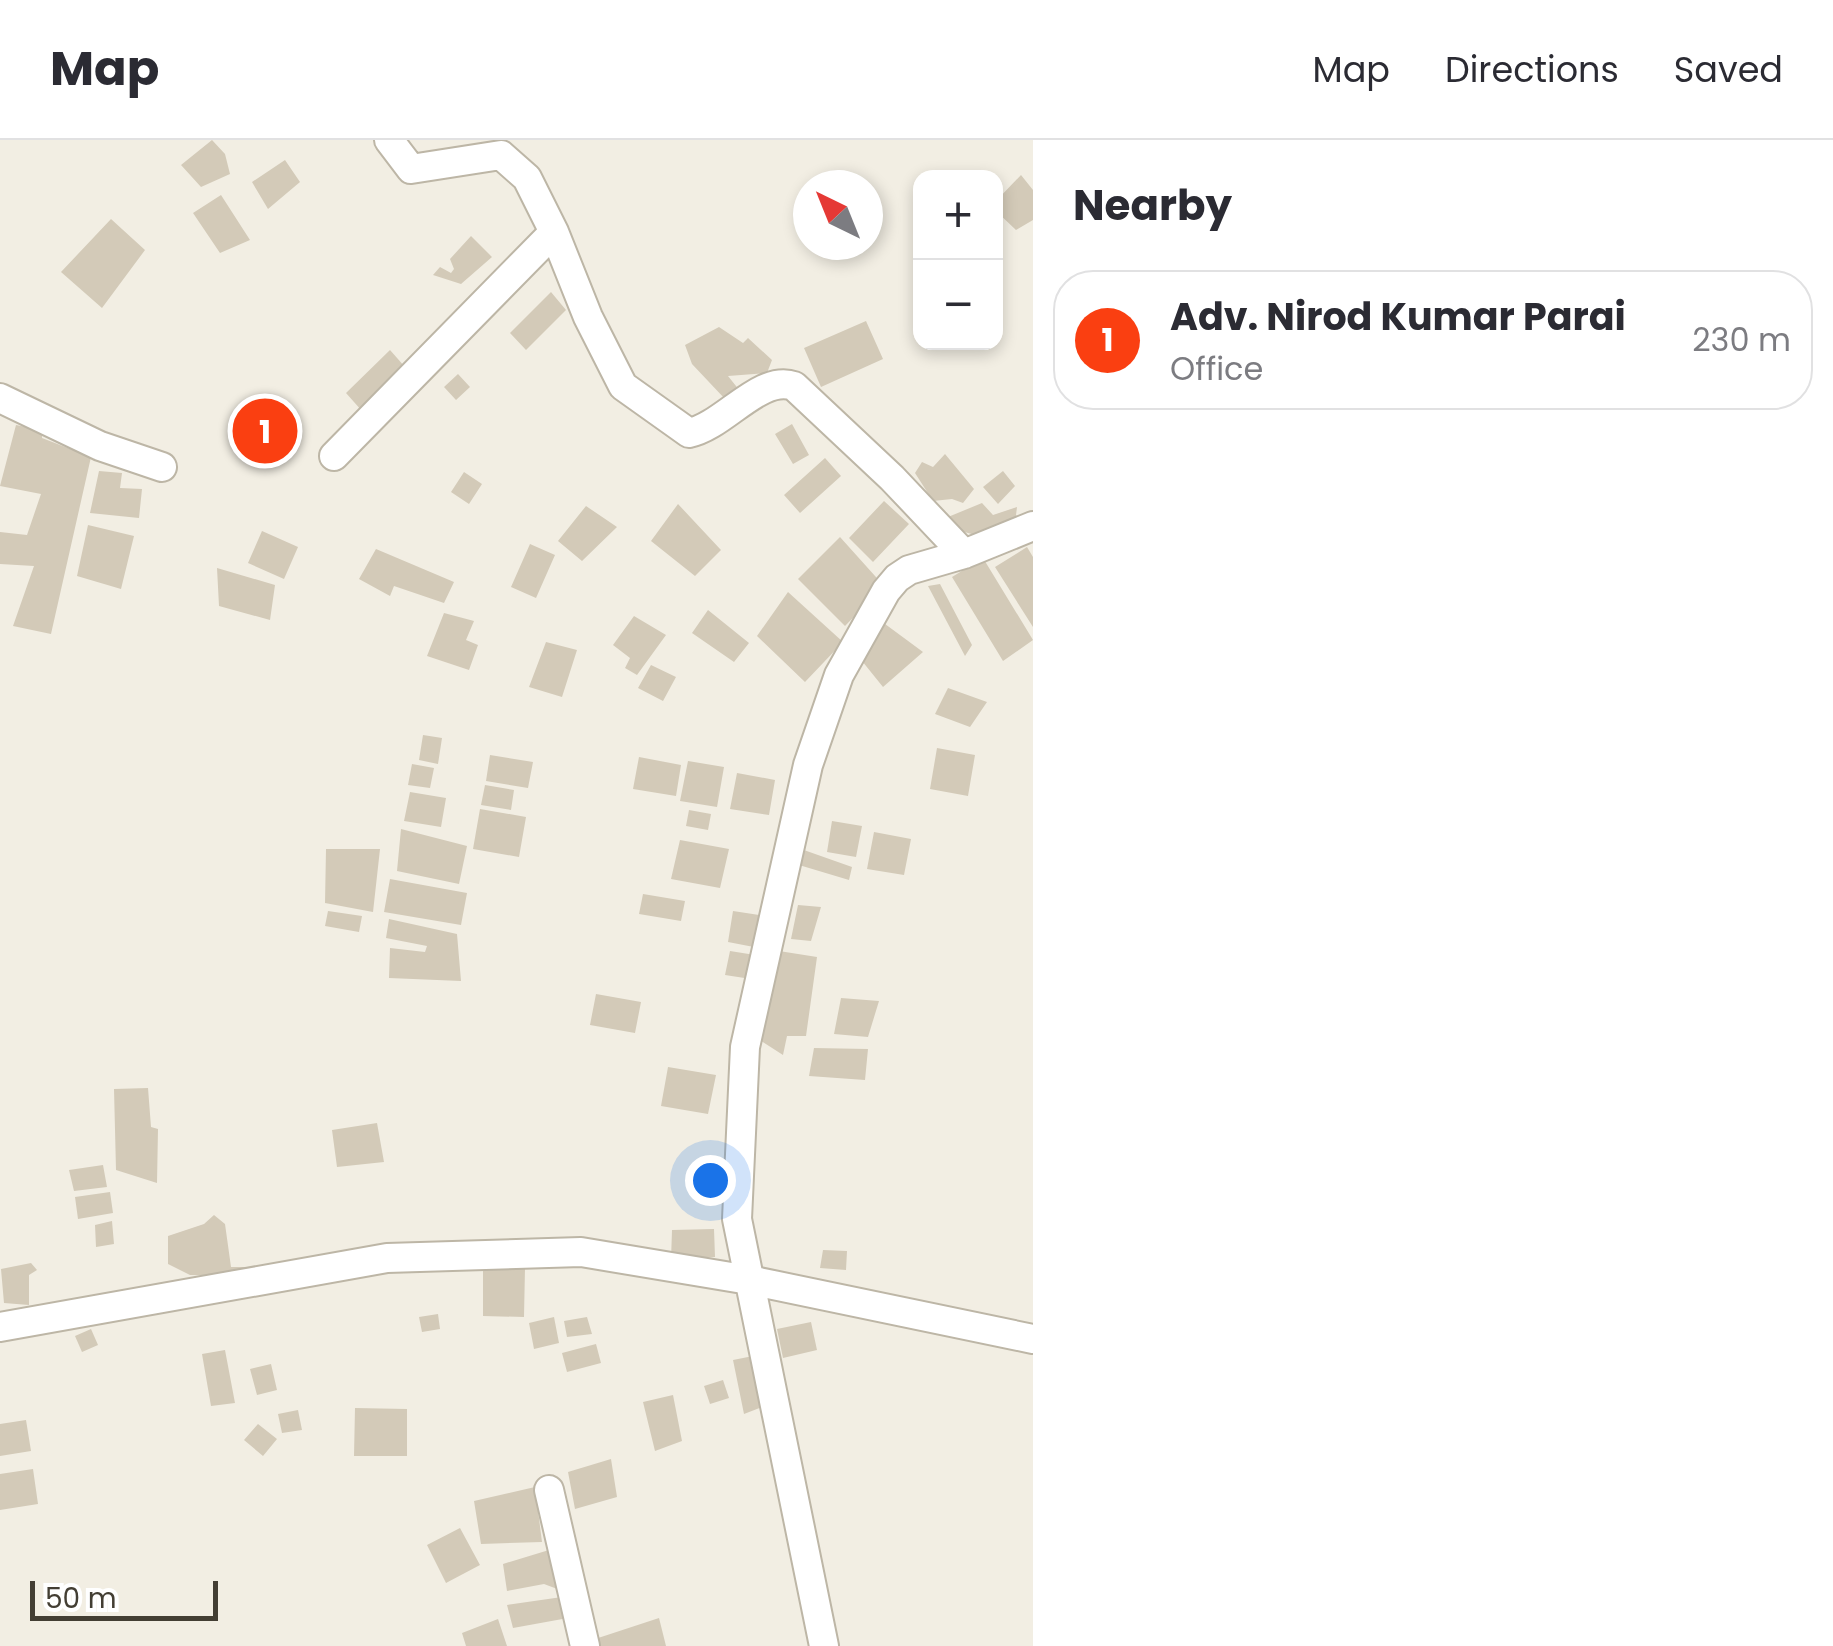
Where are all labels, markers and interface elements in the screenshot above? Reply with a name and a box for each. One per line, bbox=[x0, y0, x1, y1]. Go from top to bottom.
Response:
text: Map bbox=[50, 35, 159, 102]
text: Map bbox=[1313, 45, 1390, 94]
text: Directions bbox=[1445, 45, 1619, 94]
text: Saved bbox=[1674, 45, 1783, 94]
north arrow bbox=[793, 170, 883, 260]
map controls bbox=[913, 170, 1003, 350]
button: + bbox=[913, 170, 1003, 260]
text: Nearby bbox=[1073, 176, 1232, 235]
button: − bbox=[913, 260, 1003, 350]
text: Adv. Nirod Kumar Parai bbox=[1170, 290, 1626, 343]
text: 1 bbox=[1101, 317, 1114, 362]
text: 230 m bbox=[1692, 317, 1791, 362]
text: Office bbox=[1170, 346, 1263, 391]
pin: 1 bbox=[232, 394, 298, 468]
your location bbox=[685, 1155, 736, 1206]
scale bar bbox=[30, 1576, 218, 1620]
text: 50 m bbox=[45, 1579, 116, 1618]

